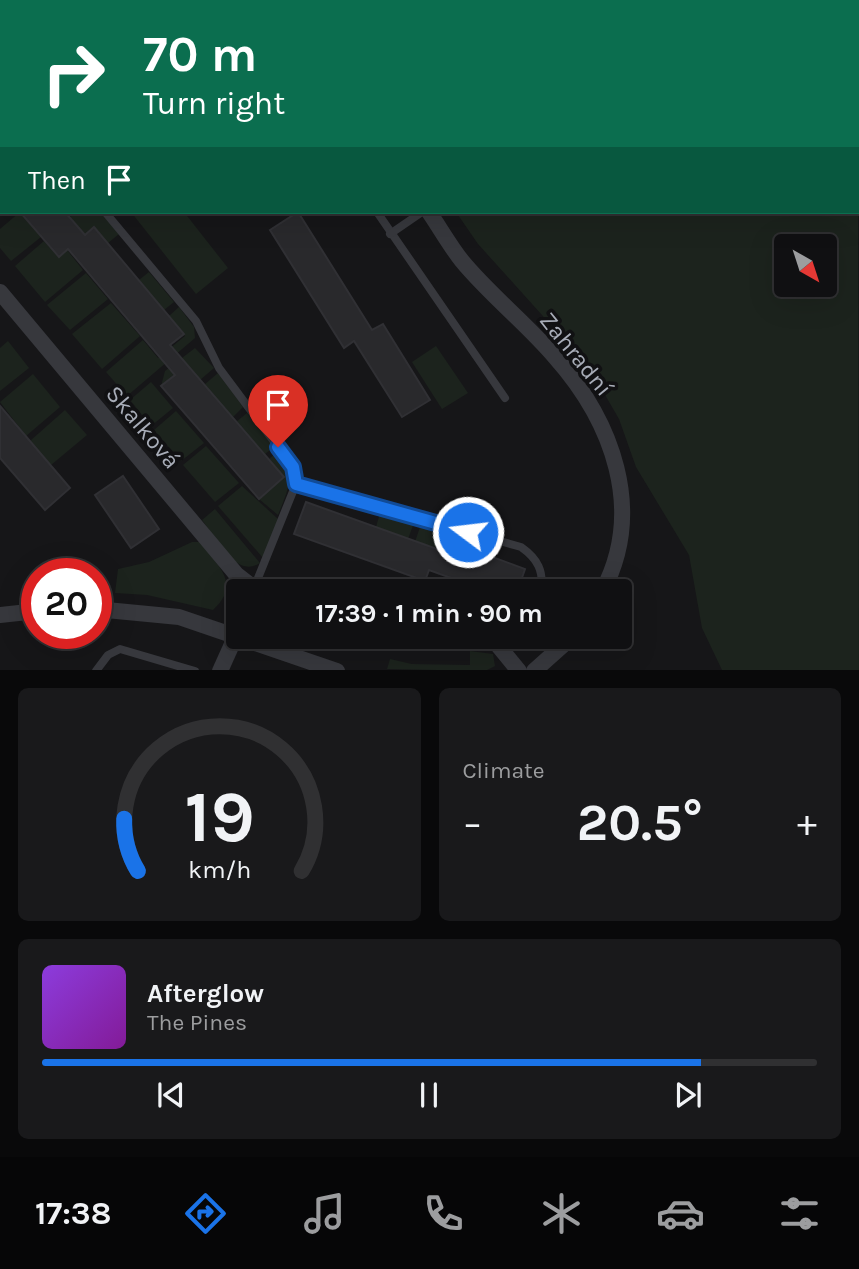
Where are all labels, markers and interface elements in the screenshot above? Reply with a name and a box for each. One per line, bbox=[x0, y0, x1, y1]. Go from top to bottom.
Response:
text: 70 m bbox=[143, 26, 257, 83]
icon: right bbox=[28, 28, 119, 119]
text: Turn right bbox=[143, 85, 285, 122]
icon: arrive bbox=[100, 161, 138, 199]
text: Then bbox=[28, 165, 86, 196]
north arrow bbox=[774, 234, 836, 298]
map controls bbox=[774, 234, 837, 297]
street label: Zahradní bbox=[534, 306, 619, 402]
pin bbox=[248, 375, 308, 447]
street label: Skalková bbox=[100, 380, 186, 474]
icon: arrive bbox=[259, 386, 297, 424]
position arrow bbox=[431, 495, 505, 569]
speed limit sign: 20 bbox=[21, 558, 112, 649]
text: 17:39 · 1 min · 90 m bbox=[315, 598, 543, 629]
text: Climate bbox=[463, 757, 545, 784]
text: 19 bbox=[184, 774, 254, 859]
text: 20.5° bbox=[577, 792, 703, 853]
text: − bbox=[463, 801, 482, 846]
text: + bbox=[797, 801, 817, 846]
text: km/h bbox=[188, 854, 251, 883]
text: Afterglow bbox=[147, 978, 264, 1009]
text: The Pines bbox=[147, 1009, 247, 1036]
icon: previous bbox=[152, 1076, 190, 1114]
icon: pause bbox=[410, 1076, 448, 1114]
icon: next bbox=[669, 1076, 707, 1114]
icon: directions bbox=[181, 1189, 230, 1238]
icon: music bbox=[300, 1189, 349, 1238]
icon: phone bbox=[419, 1189, 468, 1238]
icon: climate bbox=[537, 1189, 586, 1238]
icon: car bbox=[656, 1189, 705, 1238]
icon: filters bbox=[775, 1189, 824, 1238]
text: 17:38 bbox=[35, 1195, 111, 1232]

